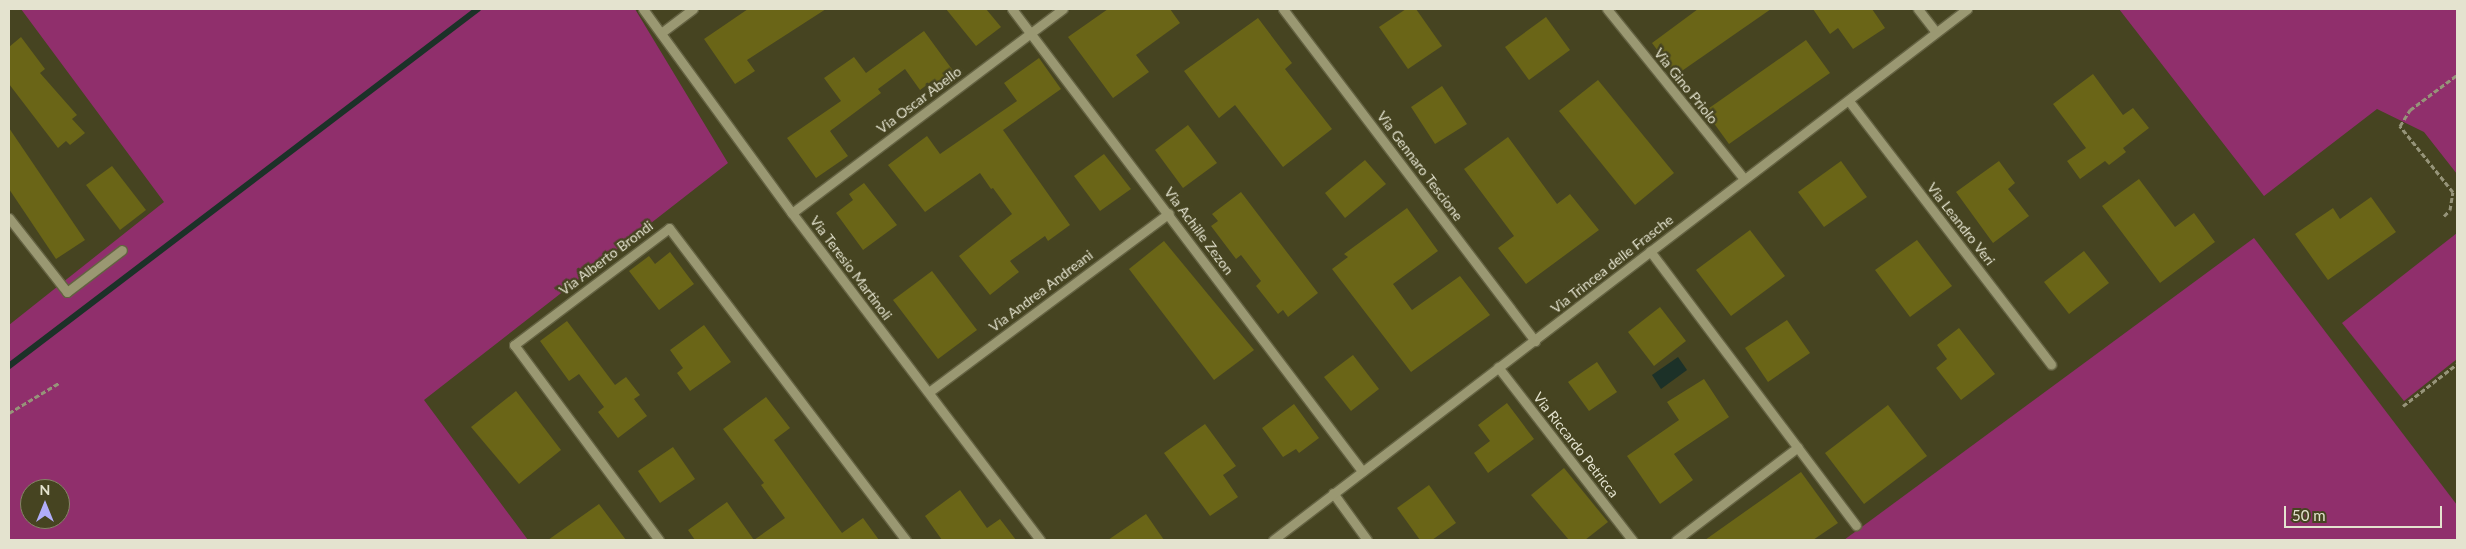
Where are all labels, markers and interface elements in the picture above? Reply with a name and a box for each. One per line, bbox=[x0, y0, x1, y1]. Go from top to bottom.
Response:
street label: Via Gino Priolo bbox=[1650, 45, 1722, 127]
street label: Via Oscar Abello bbox=[873, 63, 965, 137]
street label: Via Gennaro Tescione bbox=[1373, 108, 1467, 224]
street label: Via Leandro Veri bbox=[1923, 179, 1999, 269]
street label: Via Achille Zezon bbox=[1161, 184, 1237, 278]
street label: Via Trincea delle Frasche bbox=[1547, 211, 1677, 317]
street label: Via Teresio Martinoli bbox=[806, 212, 896, 324]
street label: Via Alberto Brondi bbox=[556, 217, 656, 299]
street label: Via Andrea Andreani bbox=[985, 246, 1097, 336]
street label: Via Riccardo Petricca bbox=[1530, 389, 1622, 501]
north arrow bbox=[20, 479, 70, 529]
text: N bbox=[40, 481, 50, 498]
scale bar bbox=[2286, 496, 2444, 528]
text: 50 m bbox=[2292, 506, 2326, 524]

